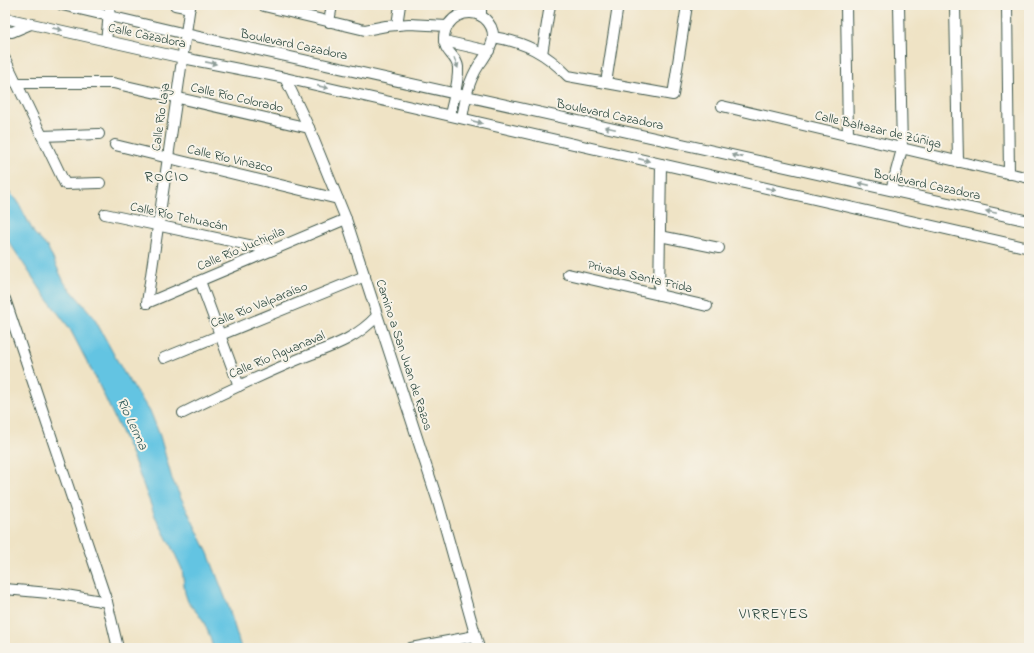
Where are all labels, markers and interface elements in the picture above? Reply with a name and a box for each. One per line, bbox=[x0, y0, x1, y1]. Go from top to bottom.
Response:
street label: Calle Cazadora bbox=[106, 18, 188, 54]
street label: Boulevard Cazadora bbox=[238, 24, 349, 66]
one-way arrow bbox=[51, 27, 63, 33]
one-way arrow bbox=[453, 57, 459, 69]
one-way arrow bbox=[205, 61, 217, 67]
street label: Calle Río Colorado bbox=[189, 78, 286, 118]
street label: Calle Río Laja bbox=[147, 82, 175, 152]
one-way arrow bbox=[317, 84, 329, 90]
street label: Boulevard Cazadora bbox=[554, 94, 665, 136]
street label: Calle Baltazar de Zúñiga bbox=[813, 106, 943, 155]
one-way arrow bbox=[471, 119, 483, 125]
one-way arrow bbox=[604, 125, 616, 131]
street label: Calle Río Vinazco bbox=[185, 140, 275, 178]
one-way arrow bbox=[731, 153, 743, 159]
one-way arrow bbox=[638, 158, 651, 164]
street label: Boulevard Cazadora bbox=[871, 164, 982, 206]
district label: ROCIO bbox=[145, 166, 189, 188]
one-way arrow bbox=[858, 181, 870, 187]
one-way arrow bbox=[765, 187, 777, 193]
street label: Calle Río Tehuacán bbox=[128, 197, 230, 237]
one-way arrow bbox=[985, 209, 997, 215]
street label: Calle Río Juchipila bbox=[194, 222, 288, 276]
street label: Privada Santa Frida bbox=[586, 256, 694, 298]
street label: Calle Río Valparaíso bbox=[208, 277, 311, 333]
street label: Camino a San Juan de Razos bbox=[371, 277, 438, 433]
street label: Calle Río Aguanaval bbox=[226, 326, 329, 385]
water label: Río Lerma bbox=[111, 395, 153, 454]
district label: VIRREYES bbox=[738, 603, 809, 625]

